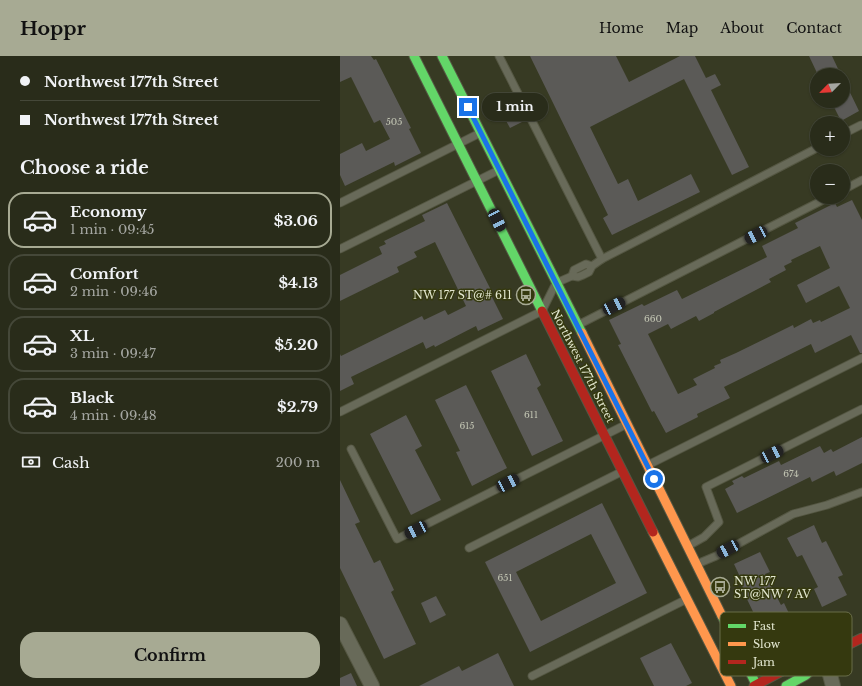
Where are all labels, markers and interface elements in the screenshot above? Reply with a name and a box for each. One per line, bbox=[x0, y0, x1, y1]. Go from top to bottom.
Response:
text: Hoppr bbox=[20, 17, 86, 40]
text: Home bbox=[599, 19, 644, 37]
text: Map bbox=[666, 19, 698, 37]
text: About bbox=[720, 19, 764, 37]
text: Contact bbox=[786, 19, 842, 37]
north arrow bbox=[810, 68, 850, 108]
map controls bbox=[810, 68, 850, 204]
text: Northwest 177th Street bbox=[44, 72, 218, 91]
callout: 1 min bbox=[482, 93, 548, 121]
route end bbox=[459, 98, 477, 116]
text: 1 min bbox=[496, 98, 534, 115]
text: Northwest 177th Street bbox=[44, 110, 218, 129]
house number: 505 bbox=[386, 116, 402, 127]
button: + bbox=[810, 116, 850, 156]
text: Choose a ride bbox=[20, 157, 149, 179]
button: − bbox=[810, 164, 850, 204]
icon: car bbox=[22, 202, 58, 238]
text: Economy bbox=[70, 202, 147, 221]
car bbox=[486, 207, 508, 233]
text: $3.06 bbox=[274, 211, 318, 230]
text: 1 min · 09:45 bbox=[70, 221, 154, 238]
car bbox=[743, 224, 769, 246]
icon: car bbox=[22, 264, 58, 300]
text: Comfort bbox=[70, 264, 138, 283]
text: $4.13 bbox=[278, 273, 318, 292]
text: 2 min · 09:46 bbox=[70, 283, 158, 300]
bus stop icon: NW 177 ST@# 611 bbox=[515, 284, 537, 306]
place label: NW 177 ST@# 611 bbox=[413, 288, 512, 302]
car bbox=[601, 295, 627, 317]
street label: Northwest 177th Street bbox=[548, 307, 618, 426]
house number: 660 bbox=[644, 313, 662, 324]
icon: car bbox=[22, 326, 58, 362]
text: XL bbox=[70, 326, 94, 345]
text: $5.20 bbox=[274, 335, 318, 354]
text: 3 min · 09:47 bbox=[70, 345, 156, 362]
icon: car bbox=[22, 388, 58, 424]
text: Black bbox=[70, 388, 114, 407]
text: $2.79 bbox=[277, 397, 318, 416]
text: 4 min · 09:48 bbox=[70, 407, 157, 424]
house number: 611 bbox=[524, 409, 538, 420]
house number: 615 bbox=[460, 420, 474, 431]
car bbox=[759, 443, 785, 465]
icon: cash bbox=[20, 451, 42, 473]
text: Cash bbox=[52, 453, 89, 472]
text: 200 m bbox=[276, 454, 320, 471]
house number: 674 bbox=[783, 468, 799, 479]
route start bbox=[645, 470, 663, 488]
car bbox=[495, 472, 521, 494]
car bbox=[403, 519, 429, 541]
car bbox=[715, 538, 741, 560]
house number: 651 bbox=[498, 572, 512, 583]
place label: NW 177 ST@NW 7 AV bbox=[734, 574, 811, 601]
bus stop icon: NW 177 ST@NW 7 AV bbox=[709, 576, 731, 598]
legend bbox=[720, 612, 852, 676]
text: Fast bbox=[753, 619, 776, 633]
button: Confirm bbox=[20, 632, 320, 678]
text: Slow bbox=[753, 637, 781, 651]
text: Jam bbox=[751, 655, 775, 669]

